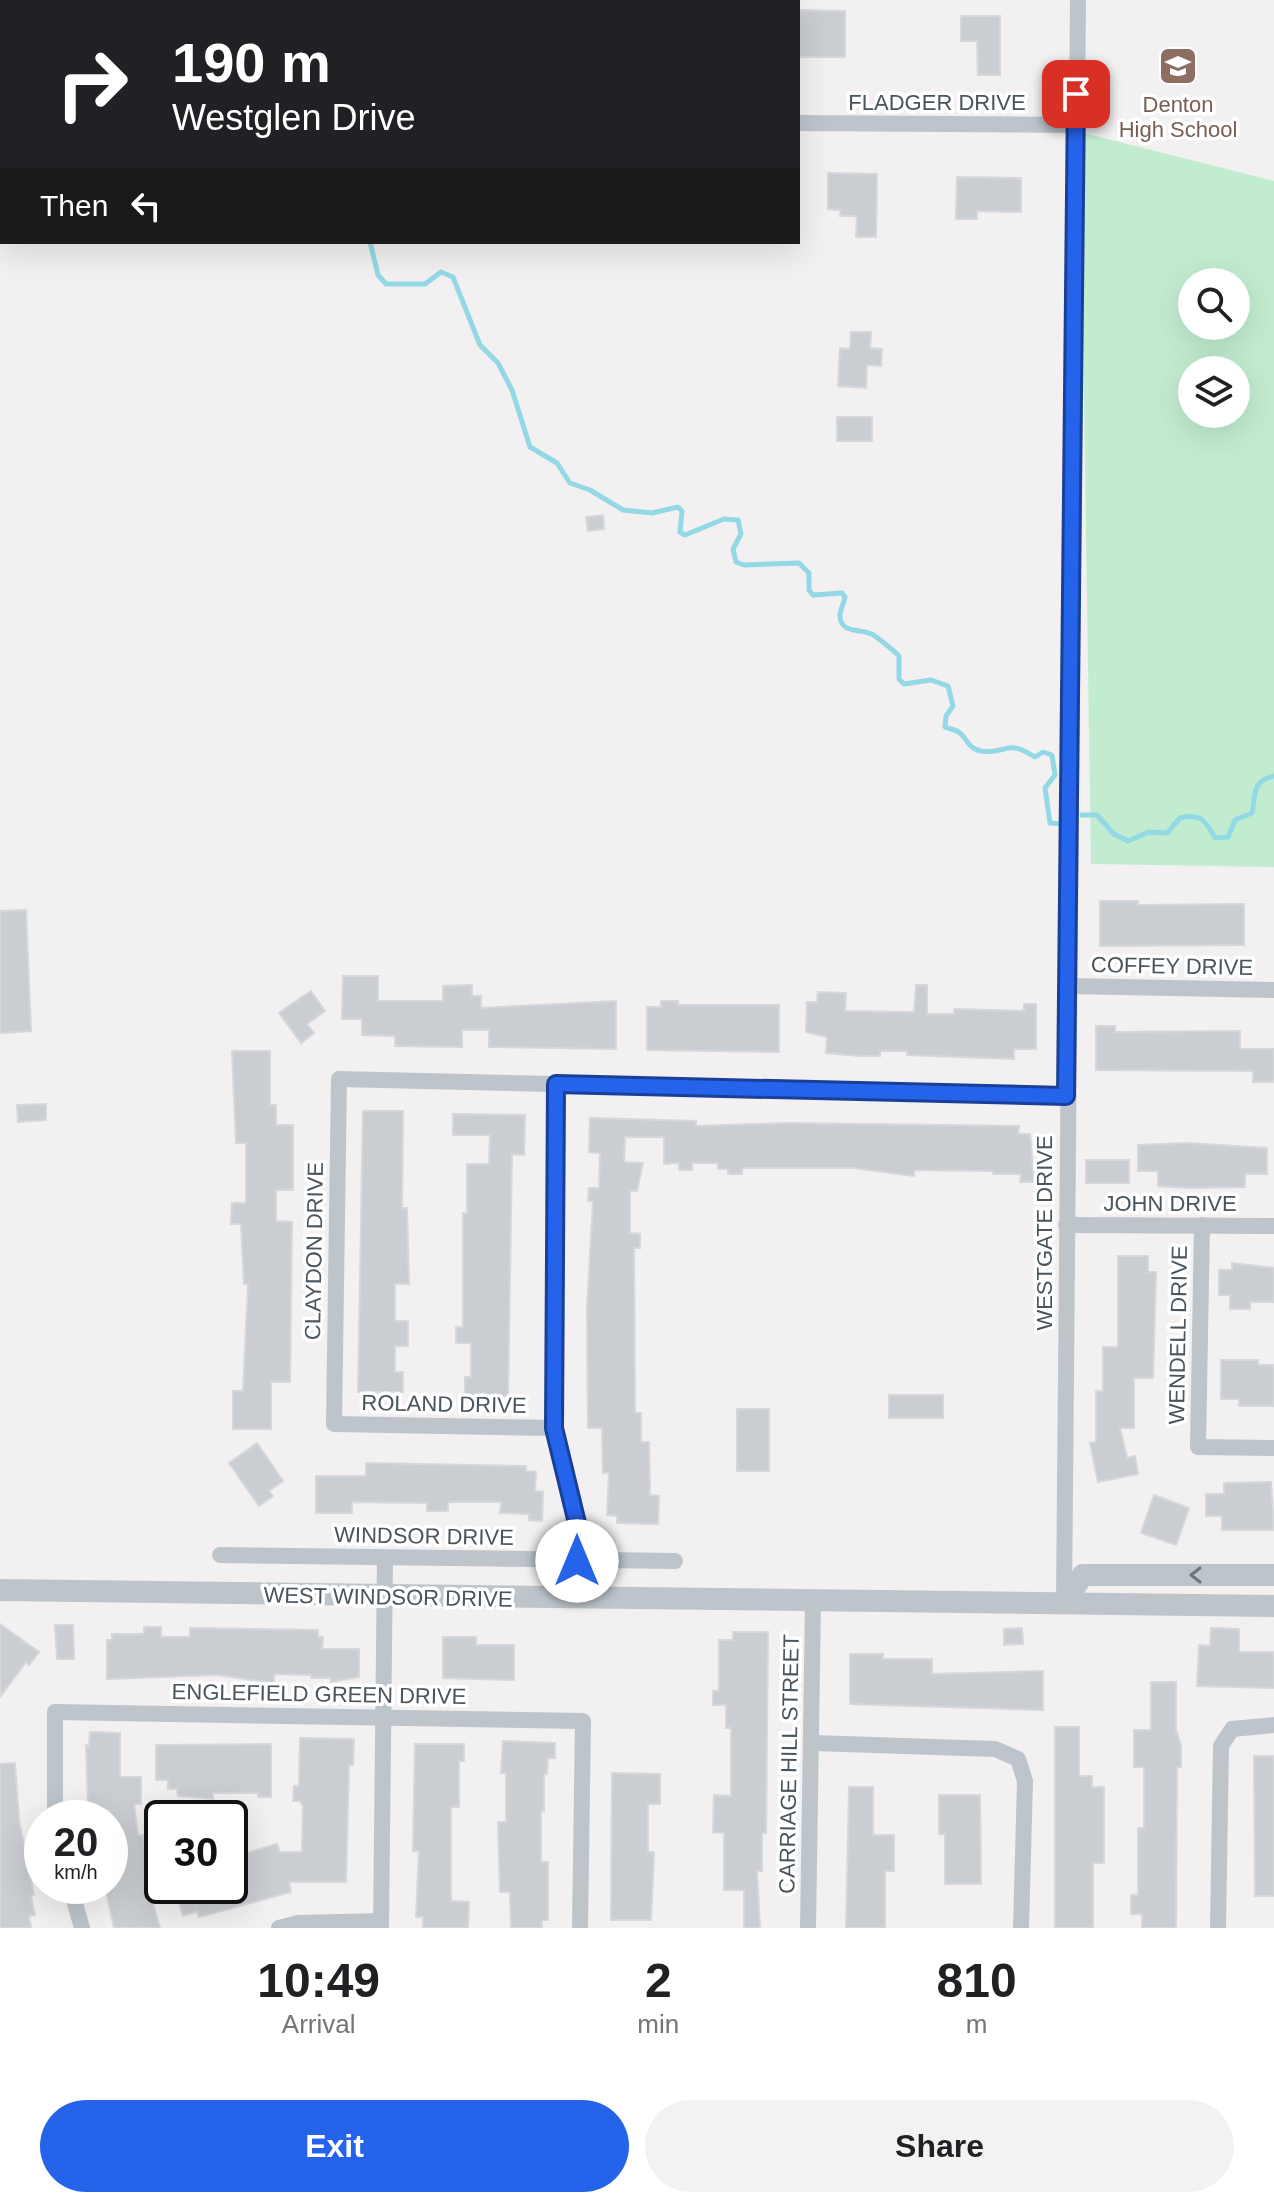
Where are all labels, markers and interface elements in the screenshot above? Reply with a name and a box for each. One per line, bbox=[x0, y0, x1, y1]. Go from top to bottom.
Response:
text: 190 m bbox=[172, 31, 331, 94]
icon: right bbox=[40, 32, 144, 136]
school or university icon: Denton High School bbox=[1157, 45, 1199, 87]
pin bbox=[1042, 60, 1110, 128]
icon: arrive bbox=[1054, 72, 1098, 116]
street label: FLADGER DRIVE bbox=[848, 90, 1026, 115]
place label: Denton High School bbox=[1119, 92, 1237, 142]
text: Westglen Drive bbox=[172, 97, 415, 138]
icon: left bbox=[124, 184, 168, 228]
text: Then bbox=[40, 189, 108, 222]
map controls bbox=[1178, 268, 1250, 428]
button: search bbox=[1178, 268, 1250, 340]
button: layers bbox=[1178, 356, 1250, 428]
street label: COFFEY DRIVE bbox=[1091, 952, 1253, 980]
street label: WESTGATE DRIVE bbox=[1032, 1135, 1057, 1331]
street label: CLAYDON DRIVE bbox=[300, 1162, 328, 1340]
street label: JOHN DRIVE bbox=[1103, 1191, 1237, 1216]
street label: WENDELL DRIVE bbox=[1164, 1245, 1192, 1425]
street label: ROLAND DRIVE bbox=[361, 1390, 527, 1418]
position arrow bbox=[535, 1519, 619, 1603]
street label: WINDSOR DRIVE bbox=[334, 1522, 514, 1550]
one-way arrow bbox=[1189, 1566, 1202, 1584]
street label: WEST WINDSOR DRIVE bbox=[263, 1582, 513, 1612]
street label: CARRIAGE HILL STREET bbox=[774, 1634, 804, 1894]
street label: ENGLEFIELD GREEN DRIVE bbox=[171, 1679, 467, 1709]
speed limit sign: 30 bbox=[144, 1800, 248, 1904]
text: 20 bbox=[54, 1820, 98, 1864]
text: km/h bbox=[54, 1861, 98, 1883]
text: 10:49 bbox=[257, 1954, 380, 2007]
text: 2 bbox=[645, 1954, 672, 2007]
text: 810 bbox=[937, 1954, 1017, 2007]
text: Arrival bbox=[282, 2009, 356, 2039]
text: min bbox=[637, 2009, 679, 2039]
text: m bbox=[966, 2009, 987, 2039]
button: Exit bbox=[40, 2100, 629, 2192]
button: Share bbox=[645, 2100, 1234, 2192]

